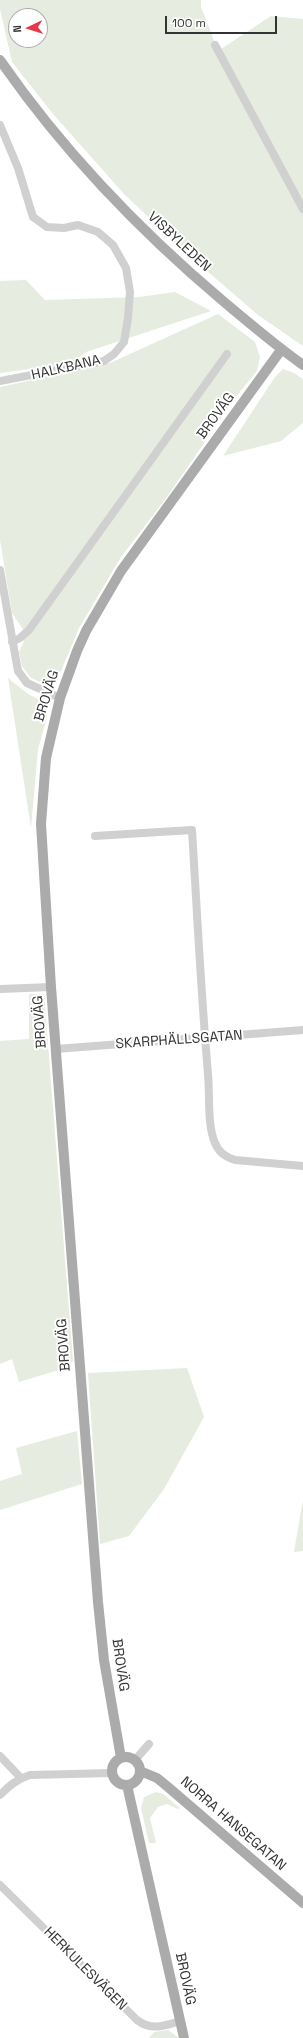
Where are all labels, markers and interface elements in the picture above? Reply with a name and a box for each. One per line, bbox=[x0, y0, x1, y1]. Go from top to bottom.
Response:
north arrow bbox=[8, 8, 48, 48]
scale bar bbox=[167, 8, 279, 34]
text: 100 m bbox=[172, 15, 206, 31]
text: N bbox=[10, 25, 24, 33]
street label: VISBYLEDEN bbox=[144, 209, 214, 275]
street label: HALKBANA bbox=[30, 352, 102, 384]
street label: BROVÄG bbox=[194, 390, 238, 442]
street label: BROVÄG bbox=[31, 668, 63, 724]
street label: BROVÄG bbox=[30, 995, 50, 1049]
street label: SKARPHÄLLSGATAN bbox=[115, 1027, 243, 1053]
street label: BROVÄG bbox=[54, 1318, 74, 1372]
street label: BROVÄG bbox=[108, 1638, 132, 1692]
street label: NORRA HANSEGATAN bbox=[177, 1773, 289, 1875]
street label: HERKULESVÄGEN bbox=[40, 1924, 130, 2014]
street label: BROVÄG bbox=[171, 1951, 199, 2007]

